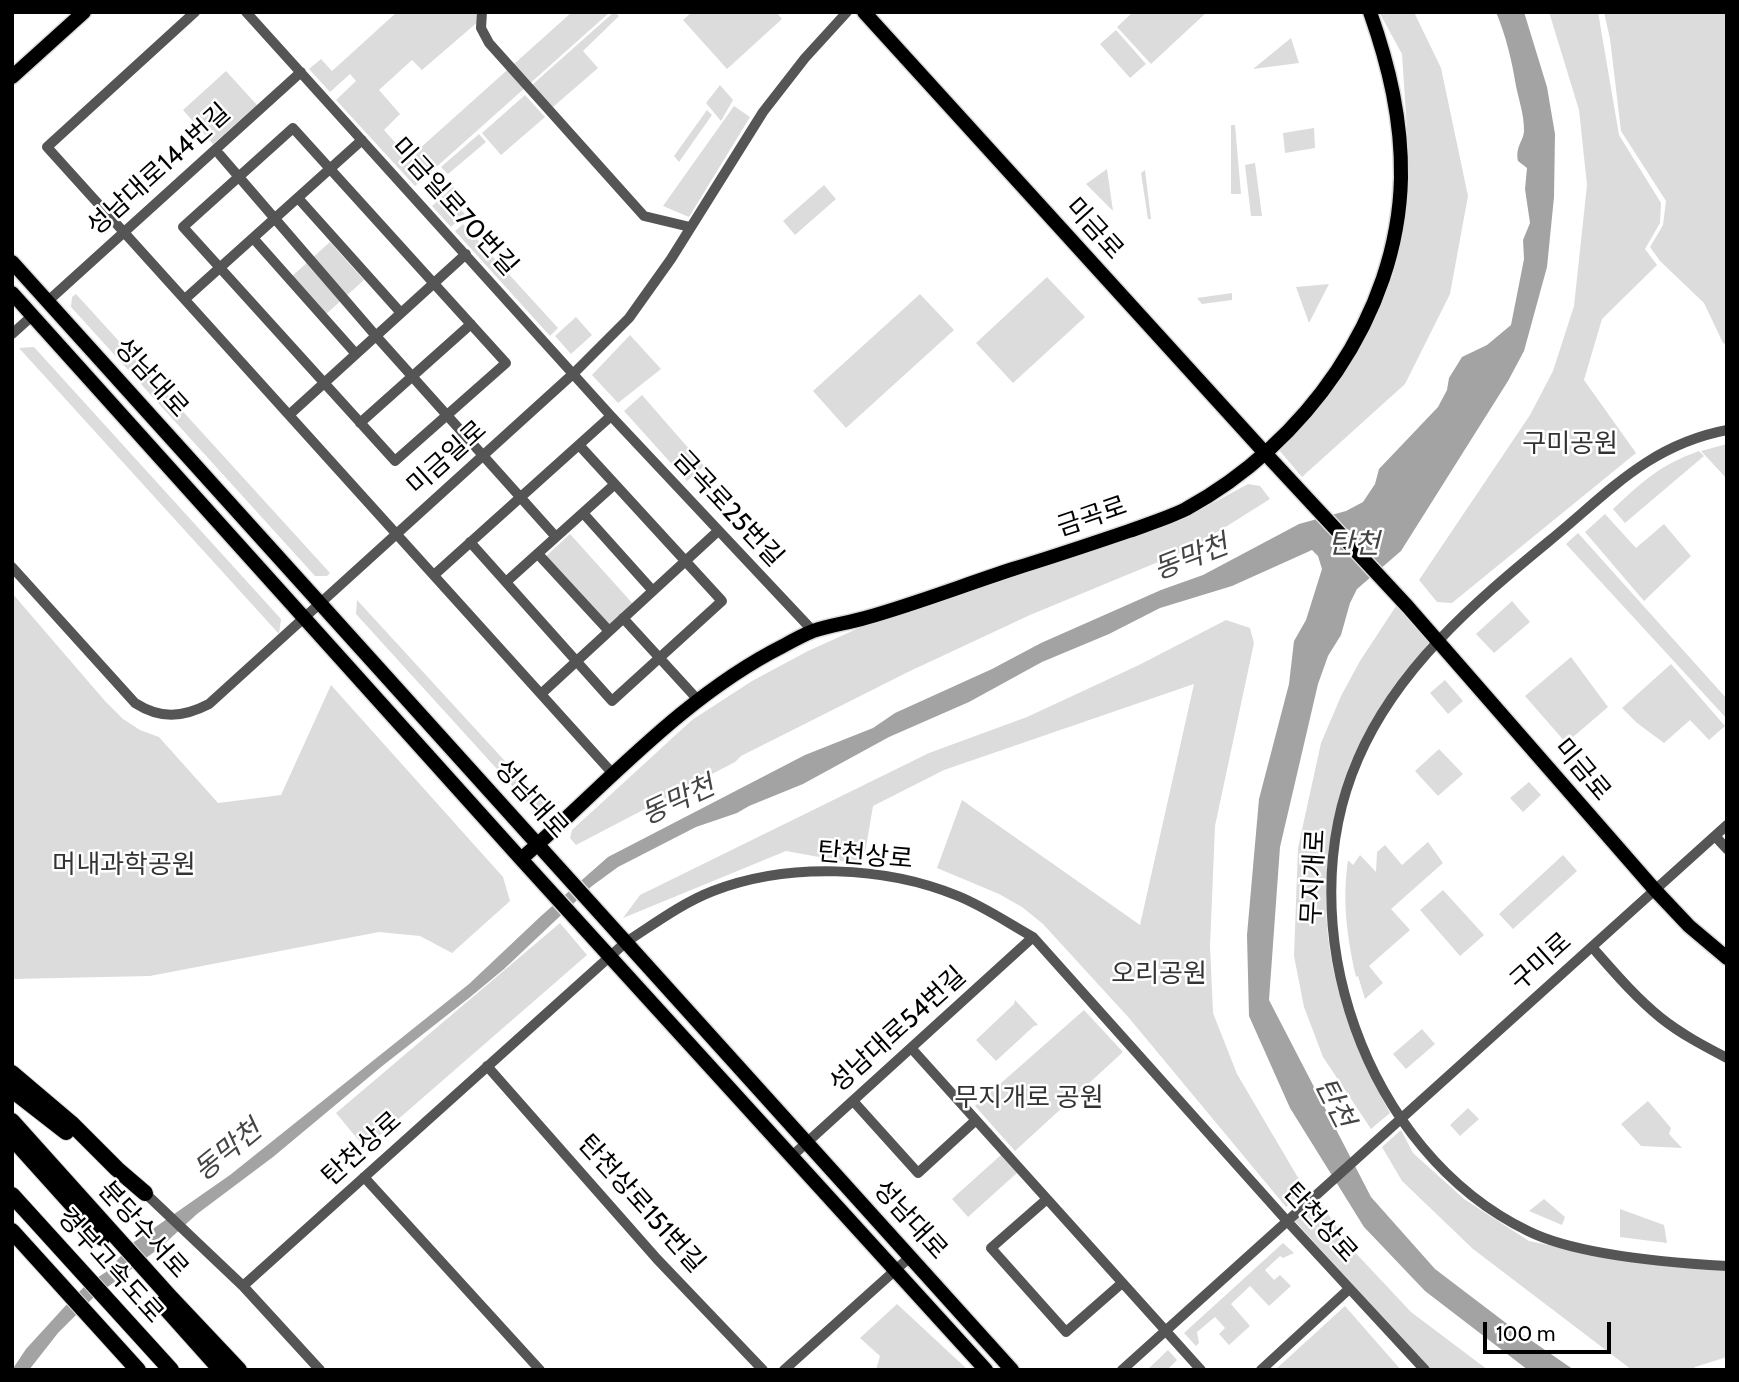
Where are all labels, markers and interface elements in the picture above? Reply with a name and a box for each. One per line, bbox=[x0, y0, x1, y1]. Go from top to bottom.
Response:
street label: 성남대로144번길 bbox=[81, 97, 237, 243]
street label: 미금일로70번길 bbox=[384, 132, 524, 282]
street label: 미금로 bbox=[1058, 192, 1130, 266]
street label: 성남대로 bbox=[107, 332, 195, 424]
street label: 미금일로 bbox=[401, 414, 493, 502]
park label: 구미공원 bbox=[1522, 428, 1618, 460]
street label: 금곡로25번길 bbox=[666, 445, 790, 573]
street label: 금곡로 bbox=[1053, 491, 1131, 543]
water label: 동막천 bbox=[1149, 528, 1233, 588]
water label: 탄천 bbox=[1328, 528, 1380, 562]
street label: 미금로 bbox=[1547, 732, 1617, 808]
street label: 성남대로 bbox=[487, 753, 575, 845]
water label: 동막천 bbox=[636, 769, 720, 833]
street label: 무지개로 bbox=[1296, 828, 1332, 926]
street label: 탄천상로 bbox=[816, 836, 914, 876]
park label: 머내과학공원 bbox=[52, 849, 196, 881]
street label: 구미로 bbox=[1504, 926, 1578, 998]
park label: 오리공원 bbox=[1111, 958, 1207, 990]
street label: 성남대로54번길 bbox=[823, 961, 973, 1099]
water label: 탄천 bbox=[1307, 1072, 1361, 1134]
park label: 무지개로 공원 bbox=[954, 1082, 1104, 1114]
street label: 탄천상로 bbox=[316, 1105, 408, 1193]
water label: 동막천 bbox=[187, 1114, 269, 1188]
street label: 탄천상로151번길 bbox=[571, 1129, 711, 1279]
street label: 성남대로 bbox=[866, 1174, 954, 1266]
street label: 분당수서로 bbox=[91, 1175, 195, 1285]
street label: 탄천상로 bbox=[1276, 1177, 1364, 1269]
street label: 경부고속도로 bbox=[50, 1202, 170, 1330]
scale bar bbox=[1487, 1308, 1615, 1352]
text: 100 m bbox=[1496, 1321, 1555, 1346]

